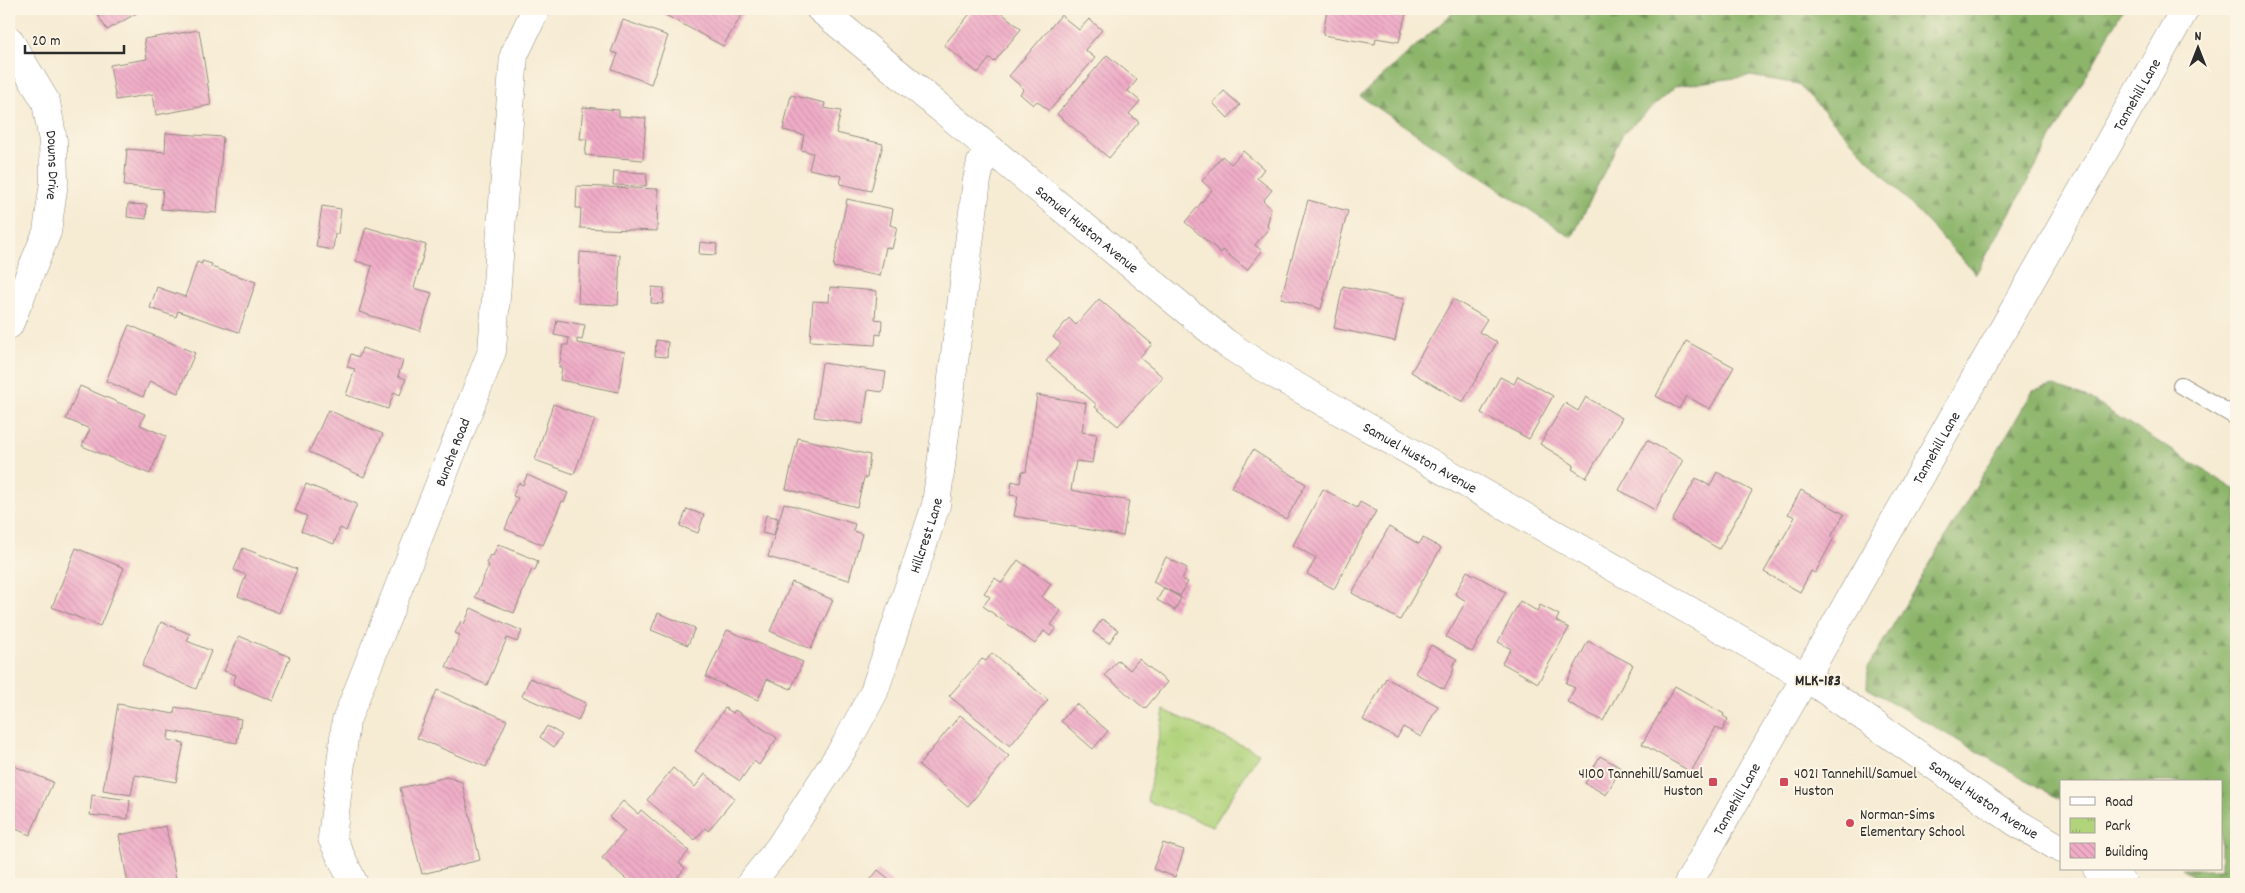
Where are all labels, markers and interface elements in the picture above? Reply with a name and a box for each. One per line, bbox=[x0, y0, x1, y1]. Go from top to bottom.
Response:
scale bar bbox=[25, 22, 124, 54]
north arrow bbox=[2172, 22, 2222, 72]
text: N bbox=[2195, 27, 2202, 47]
text: 20 m bbox=[32, 31, 60, 53]
street label: Tannehill Lane bbox=[2109, 55, 2168, 136]
street label: Downs Drive bbox=[38, 129, 63, 202]
street label: Samuel Huston Avenue bbox=[1029, 181, 1143, 280]
street label: Tannehill Lane bbox=[1908, 408, 1967, 489]
street label: Bunche Road bbox=[431, 415, 477, 490]
street label: Samuel Huston Avenue bbox=[1358, 418, 1481, 500]
street label: Hillcrest Lane bbox=[905, 497, 950, 576]
district label: MLK-183 bbox=[1795, 670, 1841, 693]
street label: Samuel Huston Avenue bbox=[1923, 756, 2042, 846]
street label: Tannehill Lane bbox=[1709, 759, 1768, 840]
place label: 4100 Tannehill/Samuel Huston bbox=[1579, 764, 1703, 803]
place label: 4021 Tannehill/Samuel Huston bbox=[1794, 764, 1917, 803]
marker: 4100 Tannehill/Samuel Huston bbox=[1707, 776, 1719, 788]
marker: 4021 Tannehill/Samuel Huston bbox=[1778, 776, 1790, 788]
legend bbox=[2060, 780, 2222, 870]
text: Road bbox=[2105, 792, 2133, 814]
place label: Norman-Sims Elementary School bbox=[1860, 805, 1965, 844]
text: Park bbox=[2105, 816, 2131, 838]
marker: Norman-Sims Elementary School bbox=[1844, 817, 1856, 829]
text: Building bbox=[2105, 842, 2148, 864]

